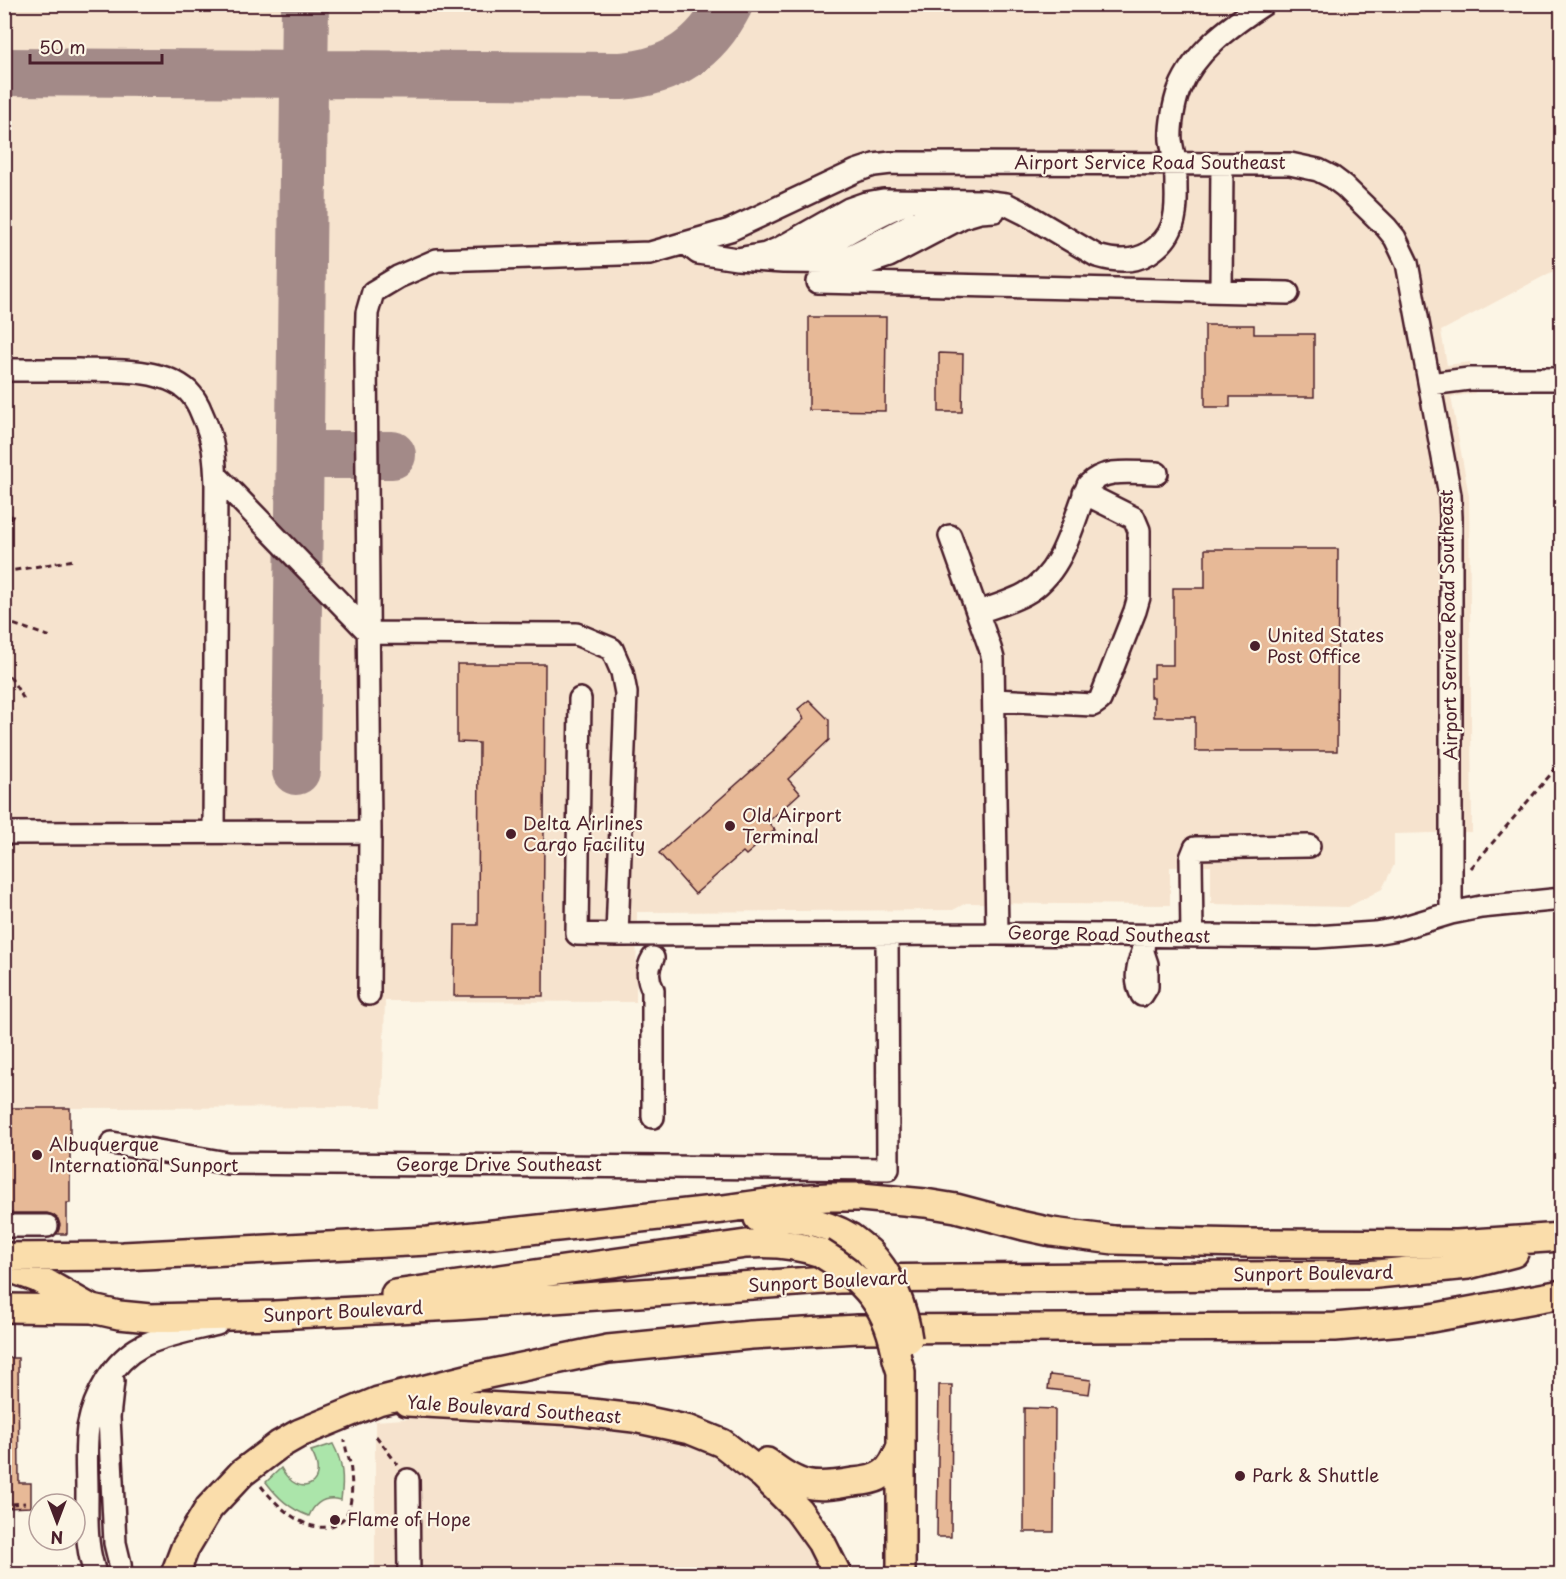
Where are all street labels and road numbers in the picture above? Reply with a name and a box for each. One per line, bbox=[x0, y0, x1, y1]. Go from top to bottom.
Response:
street label: Airport Service Road Southeast bbox=[1014, 148, 1286, 175]
street label: Airport Service Road Southeast bbox=[1432, 489, 1463, 761]
street label: George Road Southeast bbox=[1007, 918, 1211, 949]
street label: George Drive Southeast bbox=[396, 1150, 602, 1177]
street label: Sunport Boulevard bbox=[1233, 1258, 1393, 1287]
street label: Sunport Boulevard bbox=[747, 1263, 909, 1298]
street label: Sunport Boulevard bbox=[262, 1293, 424, 1328]
street label: Yale Boulevard Southeast bbox=[406, 1388, 622, 1429]

